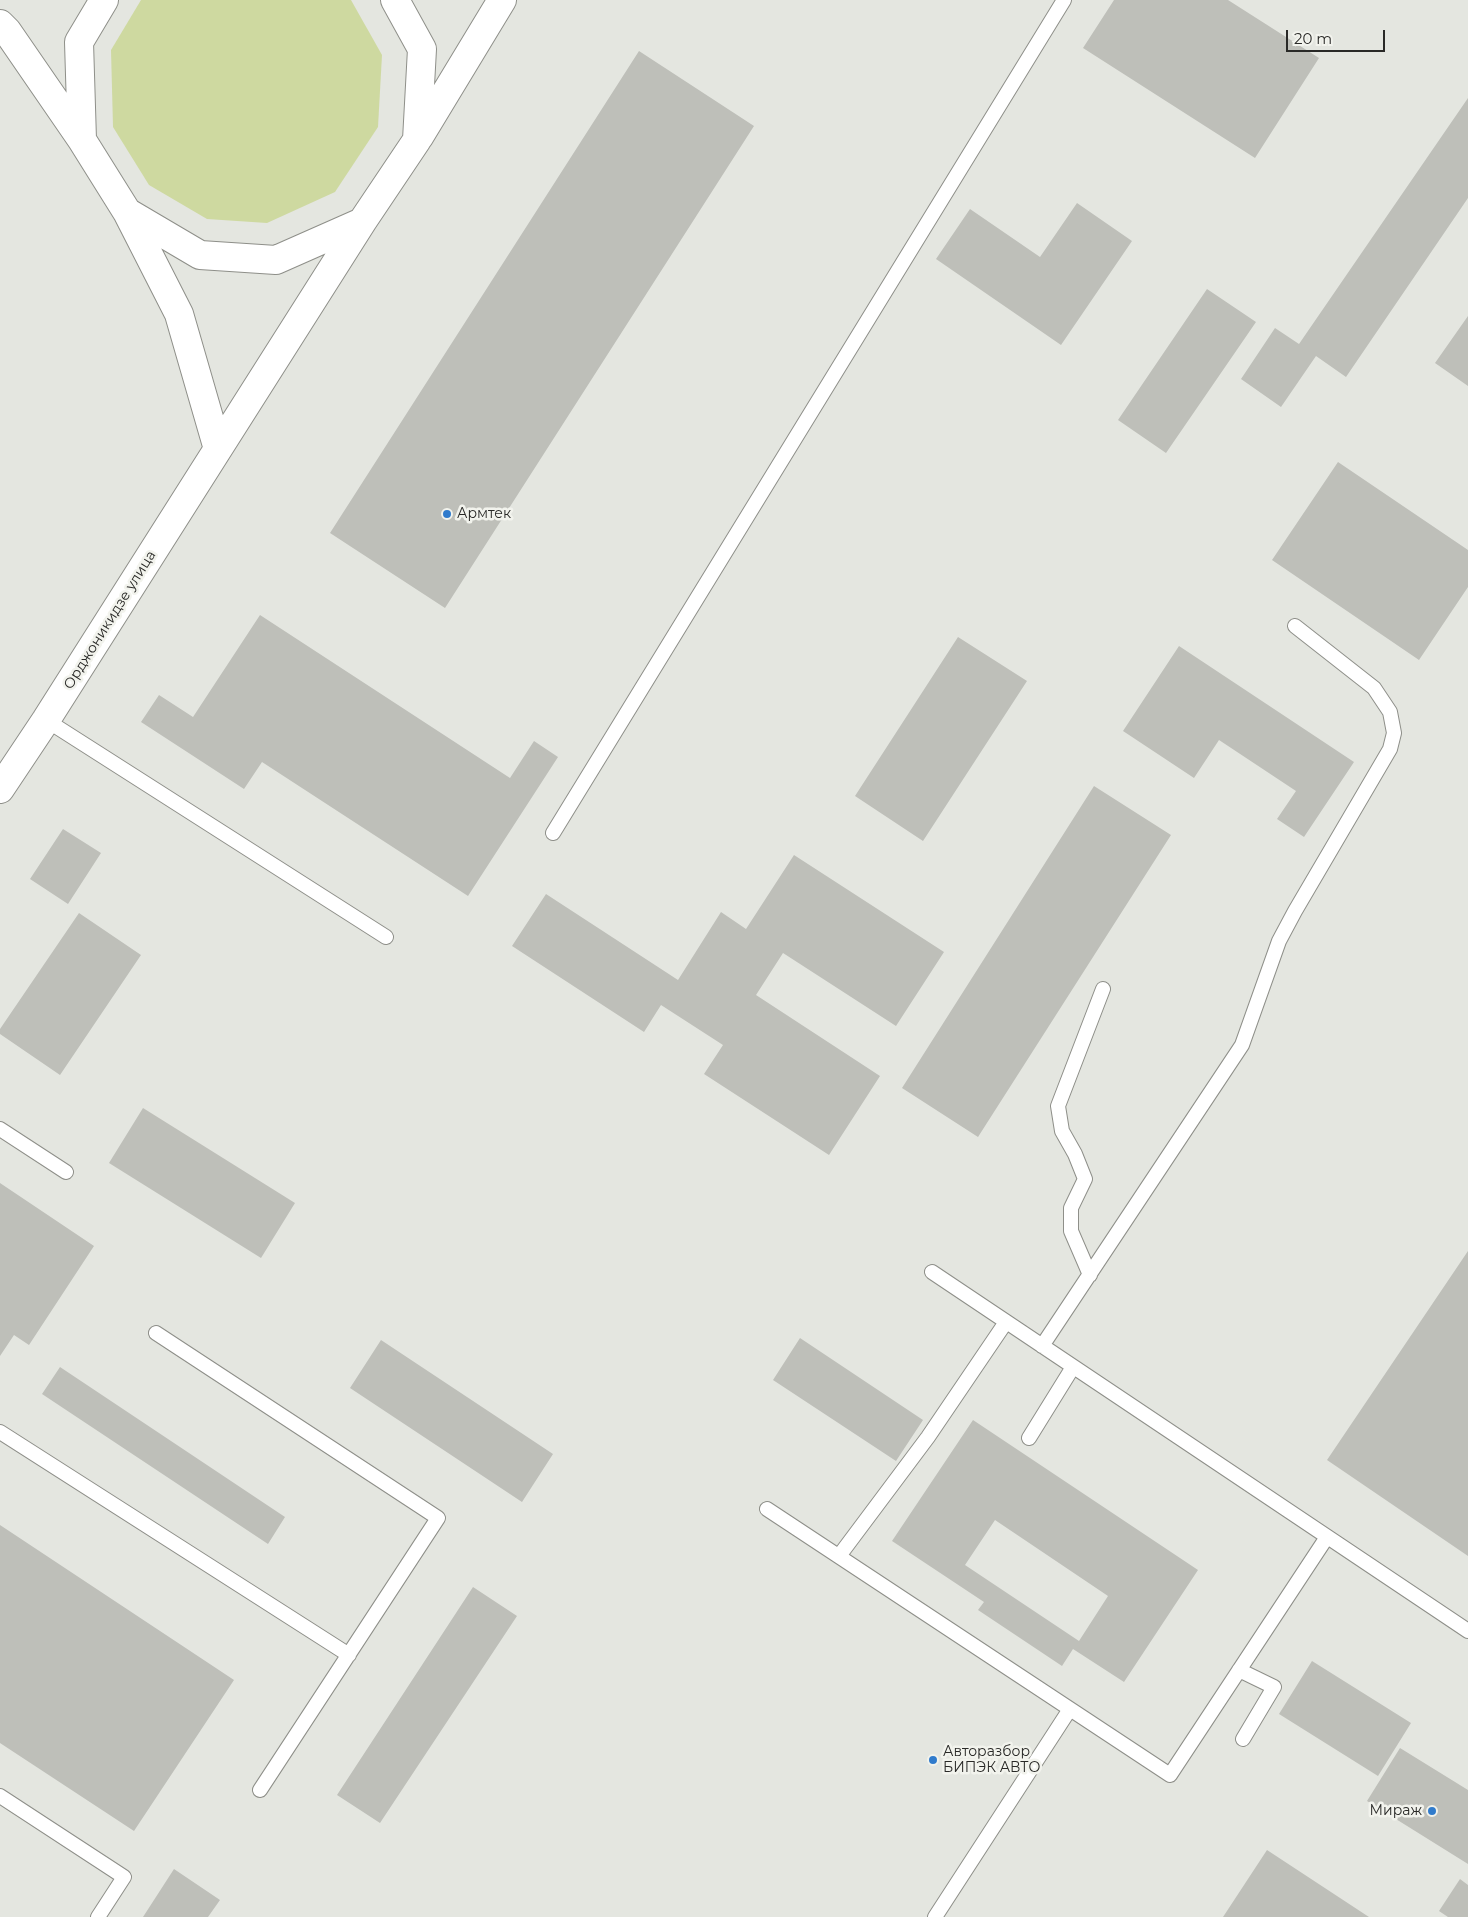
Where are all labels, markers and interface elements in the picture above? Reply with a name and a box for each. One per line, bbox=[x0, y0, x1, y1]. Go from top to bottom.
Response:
scale bar bbox=[1288, 20, 1387, 52]
text: 20 m bbox=[1294, 29, 1332, 48]
place label: Армтек bbox=[457, 506, 511, 522]
marker: Армтек bbox=[441, 508, 453, 520]
street label: Орджоникидзе улица bbox=[60, 548, 160, 692]
place label: Авторазбор БИПЭК АВТО bbox=[943, 1744, 1040, 1776]
marker: Авторазбор БИПЭК АВТО bbox=[927, 1754, 939, 1766]
place label: Мираж bbox=[1370, 1803, 1422, 1819]
marker: Мираж bbox=[1426, 1805, 1438, 1817]

